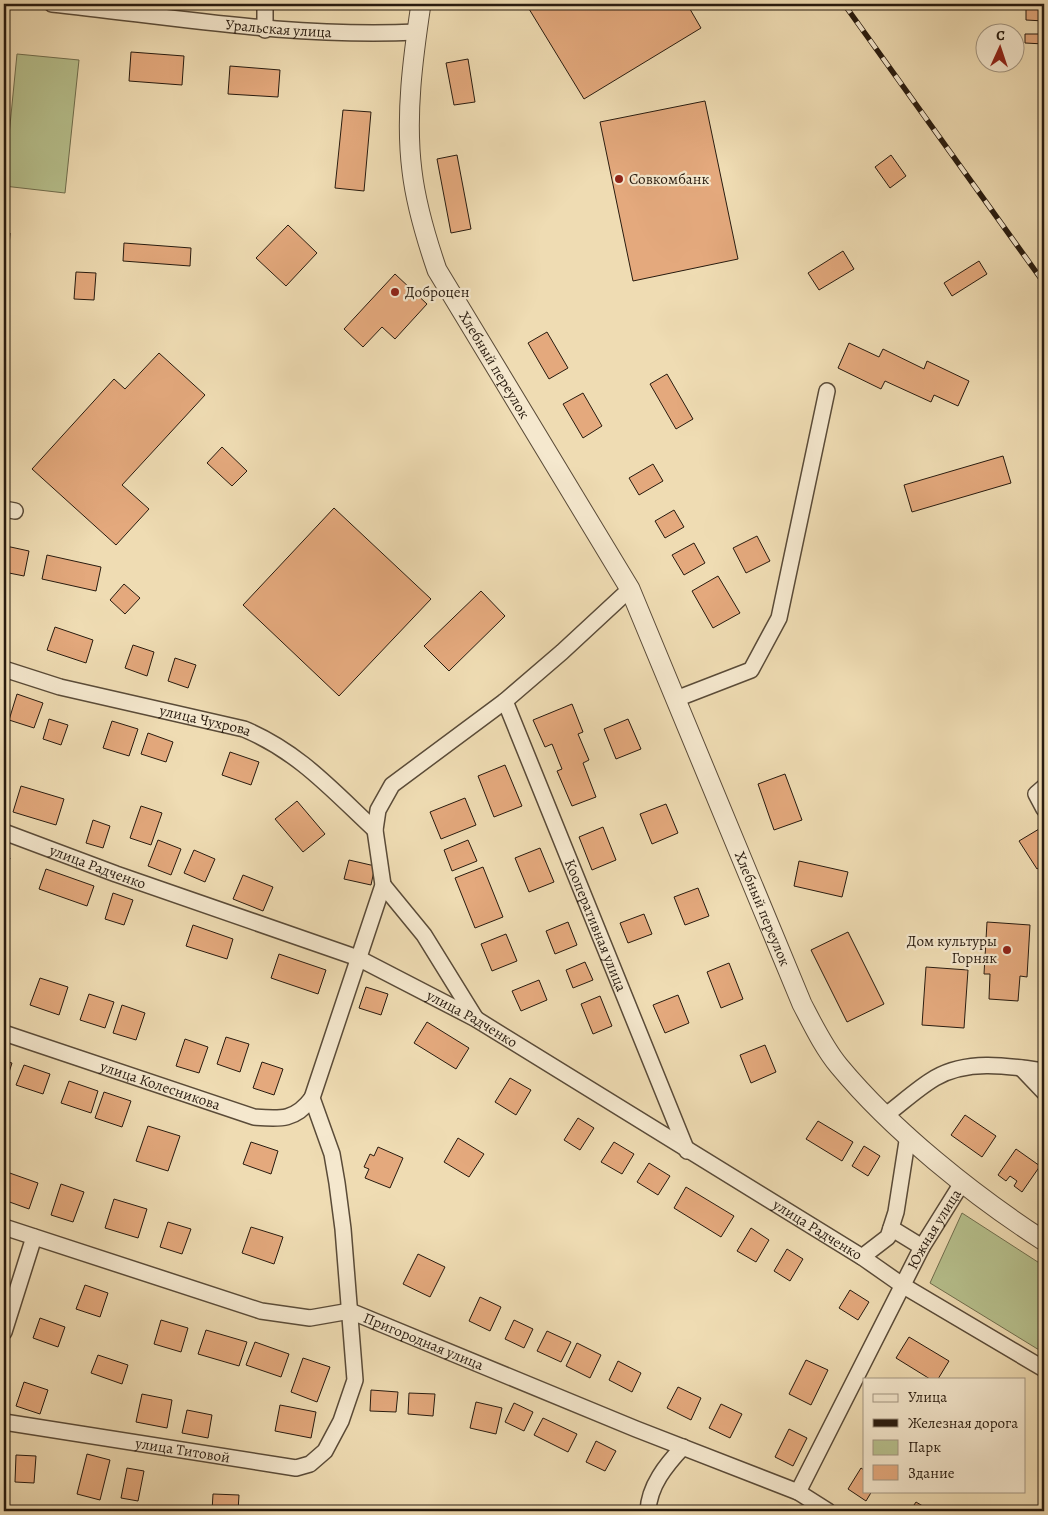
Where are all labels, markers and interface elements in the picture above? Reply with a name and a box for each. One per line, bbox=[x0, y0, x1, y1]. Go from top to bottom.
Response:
street label: Уральская улица bbox=[225, 14, 332, 42]
north arrow bbox=[976, 22, 1026, 72]
text: С bbox=[996, 26, 1006, 45]
place label: Совкомбанк bbox=[629, 169, 709, 189]
marker: Совкомбанк bbox=[613, 173, 625, 185]
place label: Доброцен bbox=[405, 282, 470, 302]
marker: Доброцен bbox=[389, 286, 401, 298]
street label: Хлебный переулок bbox=[454, 307, 535, 423]
street label: улица Чухрова bbox=[157, 700, 255, 741]
street label: улица Радченко bbox=[46, 840, 149, 894]
street label: Хлебный переулок bbox=[730, 848, 795, 969]
street label: Кооперативная улица bbox=[560, 856, 632, 995]
place label: Дом культуры Горняк bbox=[907, 931, 997, 968]
marker: Дом культуры Горняк bbox=[1001, 944, 1013, 956]
street label: улица Радченко bbox=[422, 985, 521, 1052]
street label: улица Колесникова bbox=[97, 1056, 223, 1115]
street label: Южная улица bbox=[902, 1185, 966, 1273]
street label: улица Радченко bbox=[768, 1194, 866, 1265]
street label: Пригородная улица bbox=[360, 1308, 487, 1375]
legend bbox=[863, 1378, 1026, 1492]
text: Улица bbox=[908, 1387, 947, 1407]
text: Железная дорога bbox=[908, 1413, 1018, 1433]
street label: улица Титовой bbox=[133, 1433, 232, 1468]
text: Парк bbox=[908, 1437, 941, 1457]
text: Здание bbox=[908, 1463, 955, 1483]

